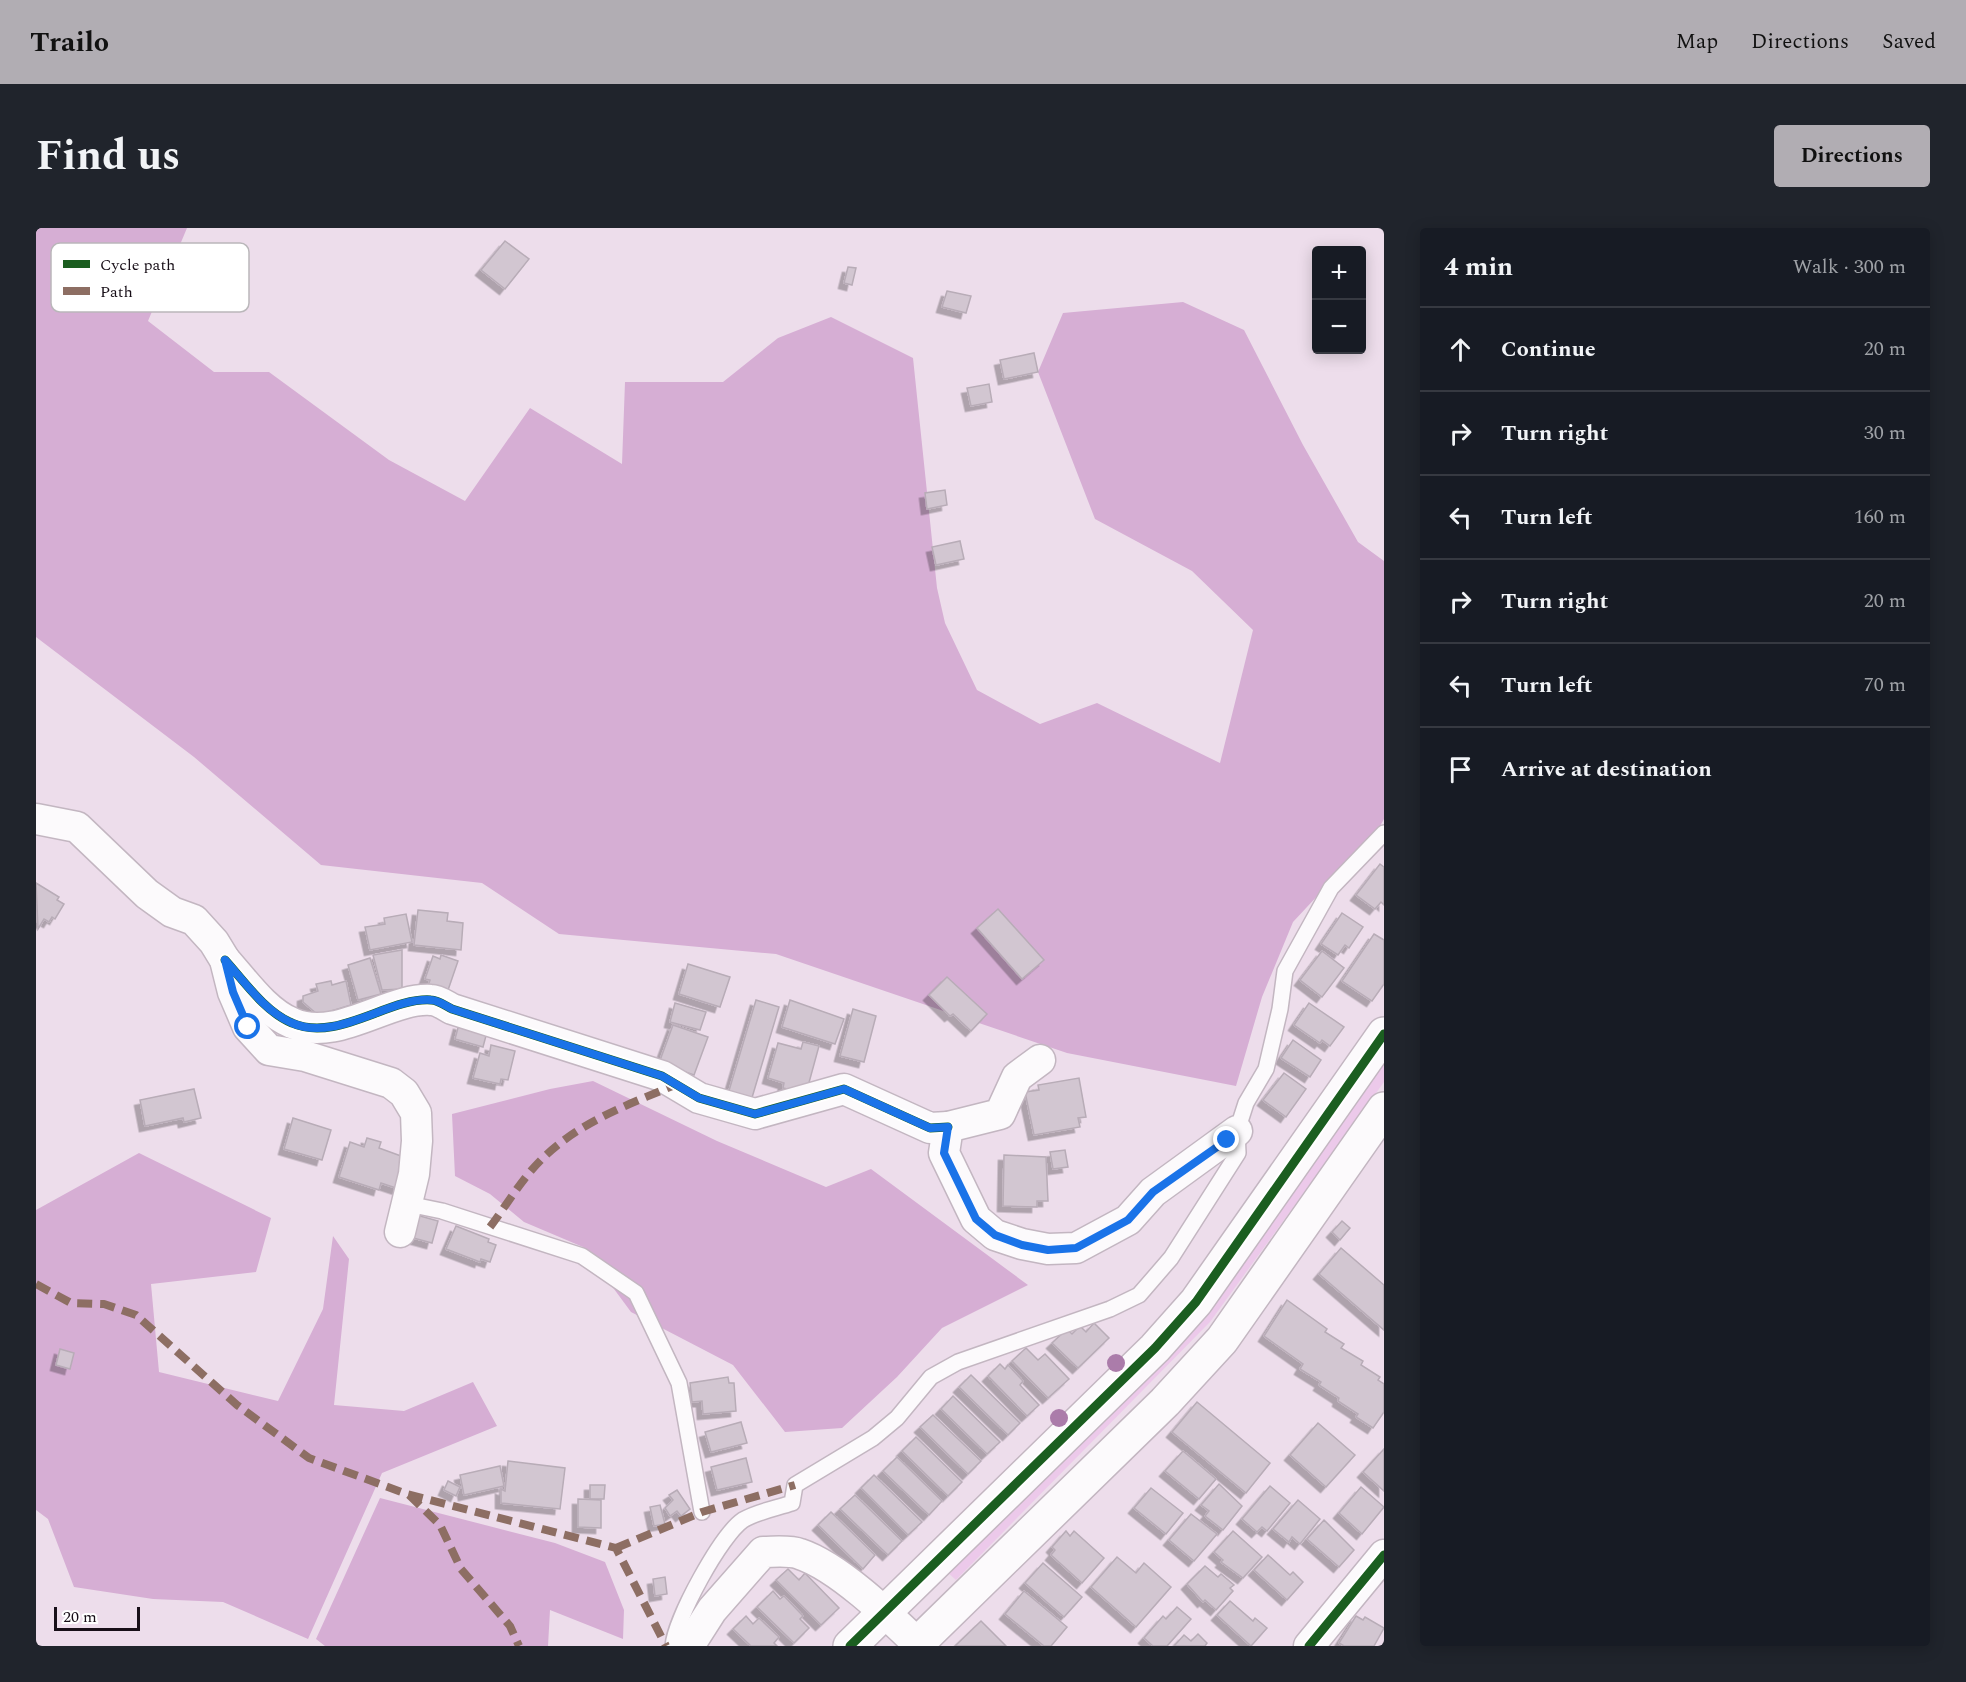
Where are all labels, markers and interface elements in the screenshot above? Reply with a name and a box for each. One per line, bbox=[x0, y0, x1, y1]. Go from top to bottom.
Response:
text: Trailo bbox=[30, 21, 109, 64]
text: Map bbox=[1676, 26, 1718, 58]
text: Directions bbox=[1751, 26, 1849, 58]
text: Saved bbox=[1882, 26, 1936, 58]
text: Find us bbox=[36, 125, 180, 188]
button: Directions bbox=[1774, 125, 1930, 187]
legend bbox=[51, 243, 249, 312]
map controls bbox=[1312, 246, 1366, 354]
button: + bbox=[1312, 246, 1366, 300]
text: 4 min bbox=[1444, 247, 1513, 287]
text: Walk · 300 m bbox=[1793, 252, 1906, 282]
text: Cycle path bbox=[100, 253, 175, 277]
text: Path bbox=[100, 280, 133, 304]
button: − bbox=[1312, 300, 1366, 354]
icon: ahead bbox=[1444, 333, 1477, 366]
text: Continue bbox=[1501, 333, 1596, 366]
text: 20 m bbox=[1864, 334, 1906, 364]
icon: right bbox=[1444, 417, 1477, 450]
text: Turn right bbox=[1501, 417, 1608, 450]
text: 30 m bbox=[1864, 418, 1906, 448]
icon: left bbox=[1444, 501, 1477, 534]
text: Turn left bbox=[1501, 501, 1593, 534]
text: 160 m bbox=[1854, 502, 1906, 532]
icon: right bbox=[1444, 585, 1477, 618]
text: Turn right bbox=[1501, 585, 1608, 618]
text: 20 m bbox=[1864, 586, 1906, 616]
icon: left bbox=[1444, 669, 1477, 702]
text: Turn left bbox=[1501, 669, 1593, 702]
text: 70 m bbox=[1864, 670, 1906, 700]
icon: arrive bbox=[1444, 753, 1477, 786]
text: Arrive at destination bbox=[1501, 753, 1712, 786]
route start bbox=[234, 1013, 260, 1039]
route end bbox=[1213, 1126, 1239, 1152]
scale bar bbox=[54, 1604, 140, 1632]
text: 20 m bbox=[63, 1605, 97, 1629]

